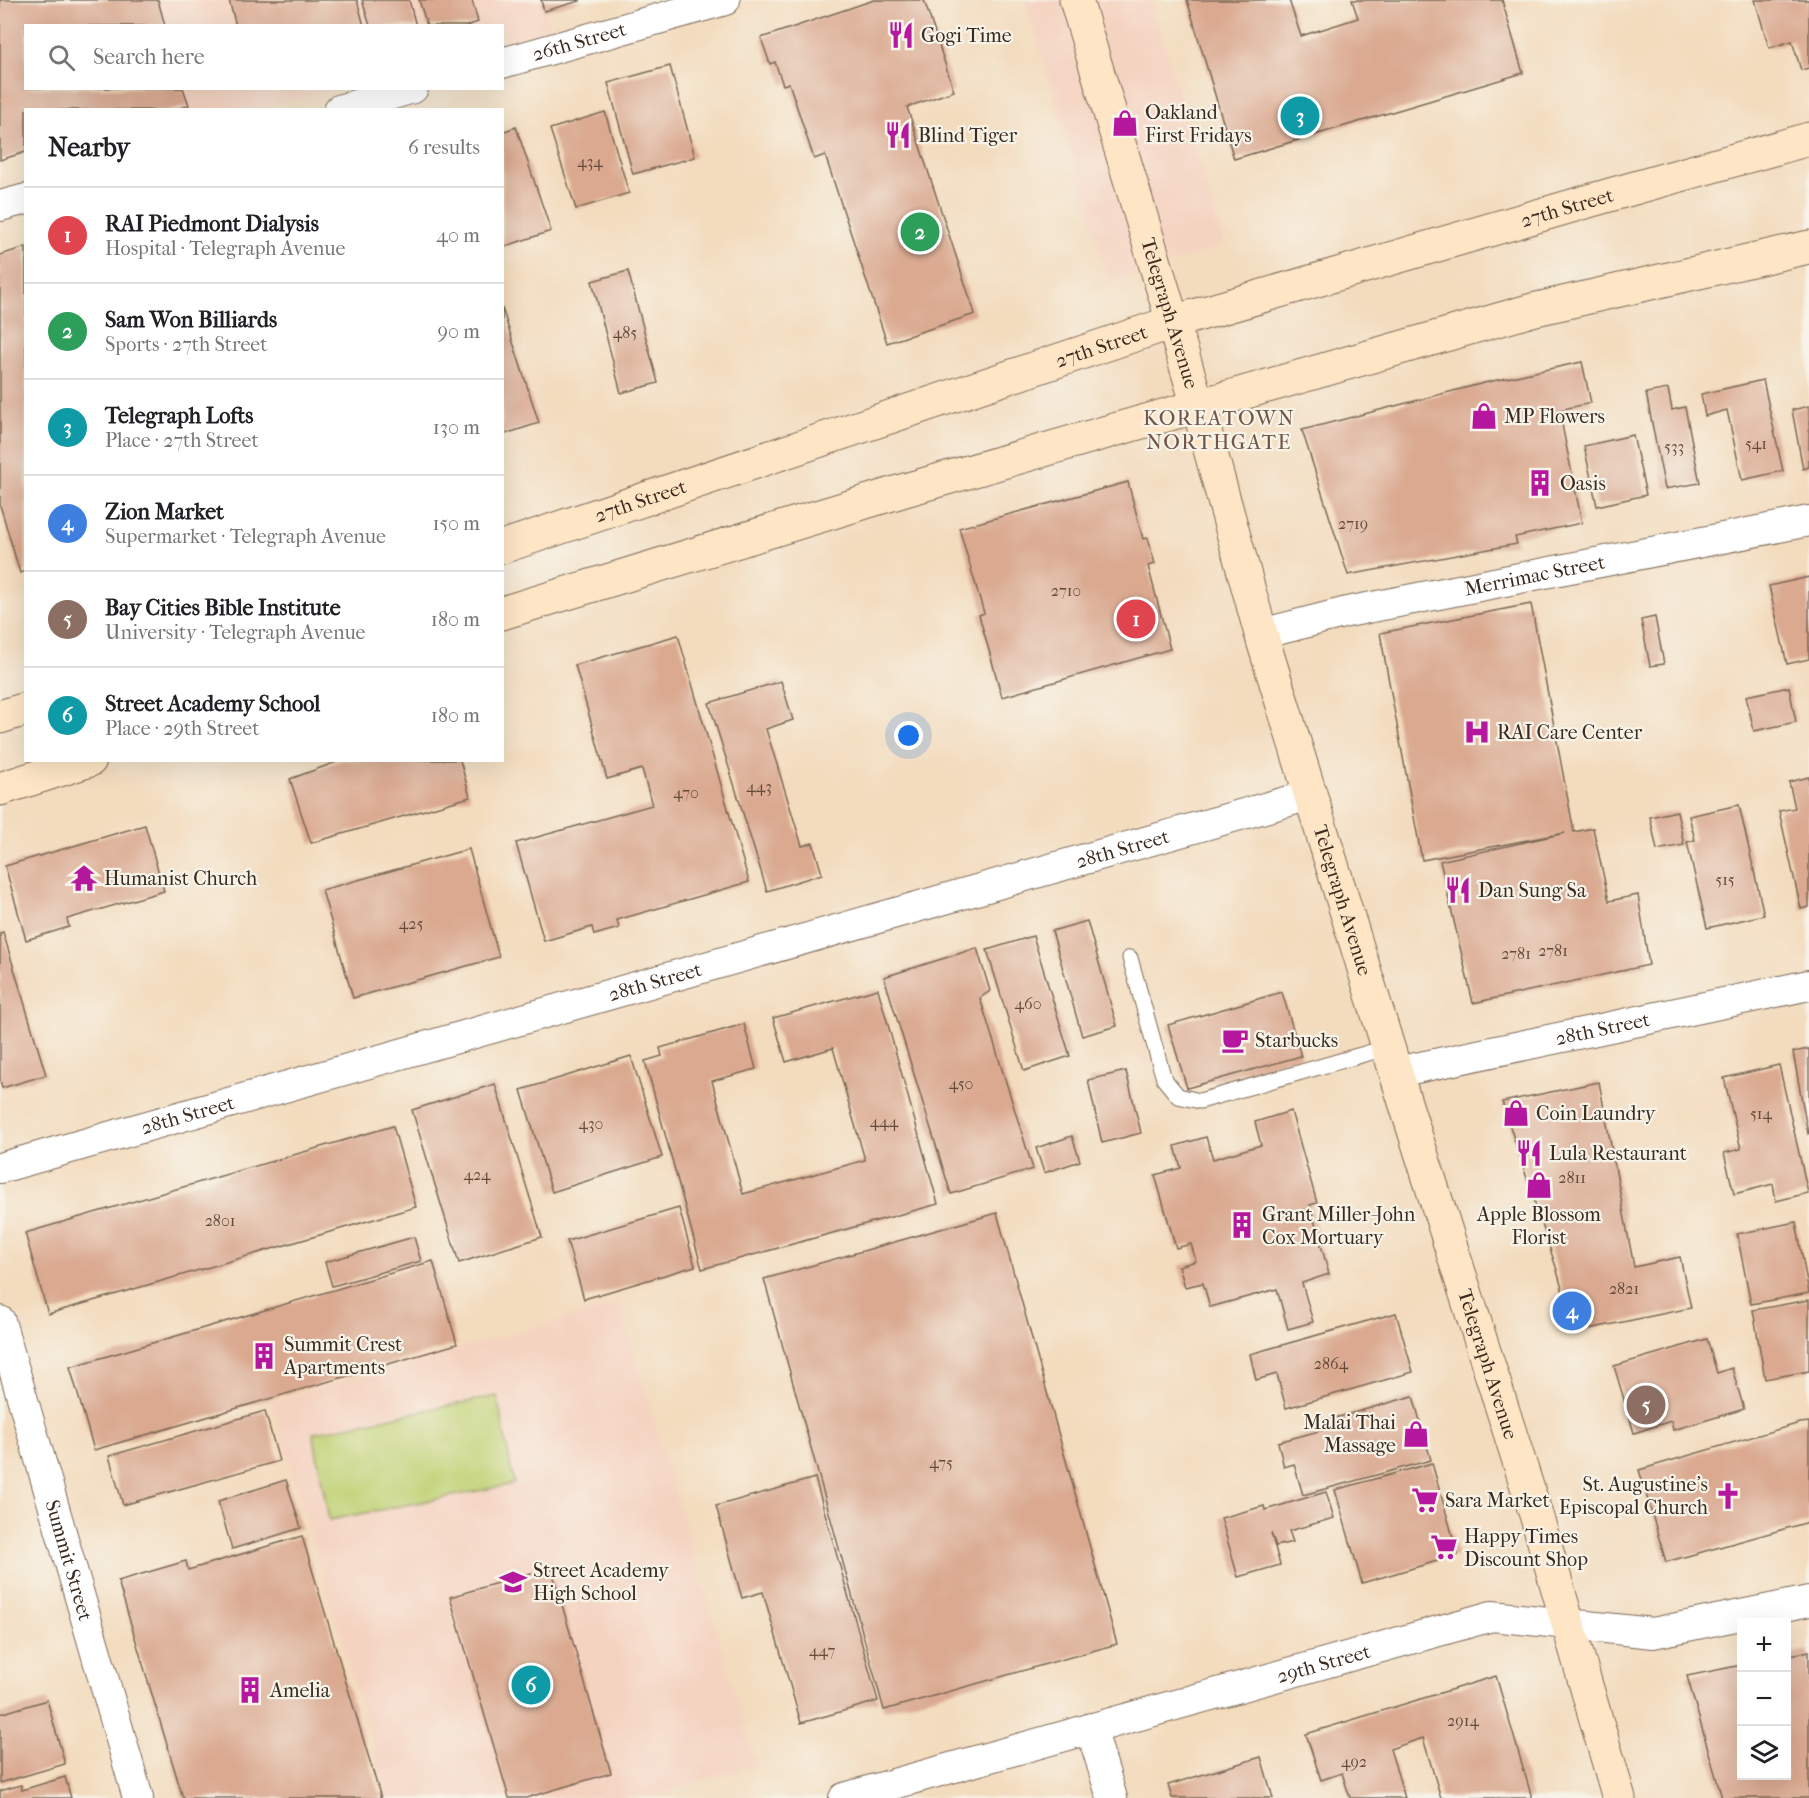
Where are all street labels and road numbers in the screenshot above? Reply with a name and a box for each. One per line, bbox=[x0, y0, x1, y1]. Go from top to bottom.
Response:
street label: 26th Street bbox=[529, 17, 629, 65]
street label: 27th Street bbox=[1518, 183, 1616, 232]
street label: Telegraph Avenue bbox=[1137, 235, 1204, 391]
street label: 27th Street bbox=[1052, 320, 1150, 372]
street label: 27th Street bbox=[592, 475, 689, 527]
street label: Merrimac Street bbox=[1462, 550, 1607, 600]
street label: Telegraph Avenue bbox=[1309, 822, 1377, 978]
street label: 28th Street bbox=[1073, 824, 1172, 873]
street label: 28th Street bbox=[606, 957, 704, 1006]
street label: 28th Street bbox=[1553, 1007, 1652, 1050]
street label: 28th Street bbox=[138, 1090, 237, 1139]
street label: Telegraph Avenue bbox=[1454, 1286, 1523, 1442]
street label: Summit Street bbox=[41, 1497, 98, 1623]
street label: 29th Street bbox=[1274, 1639, 1373, 1687]

